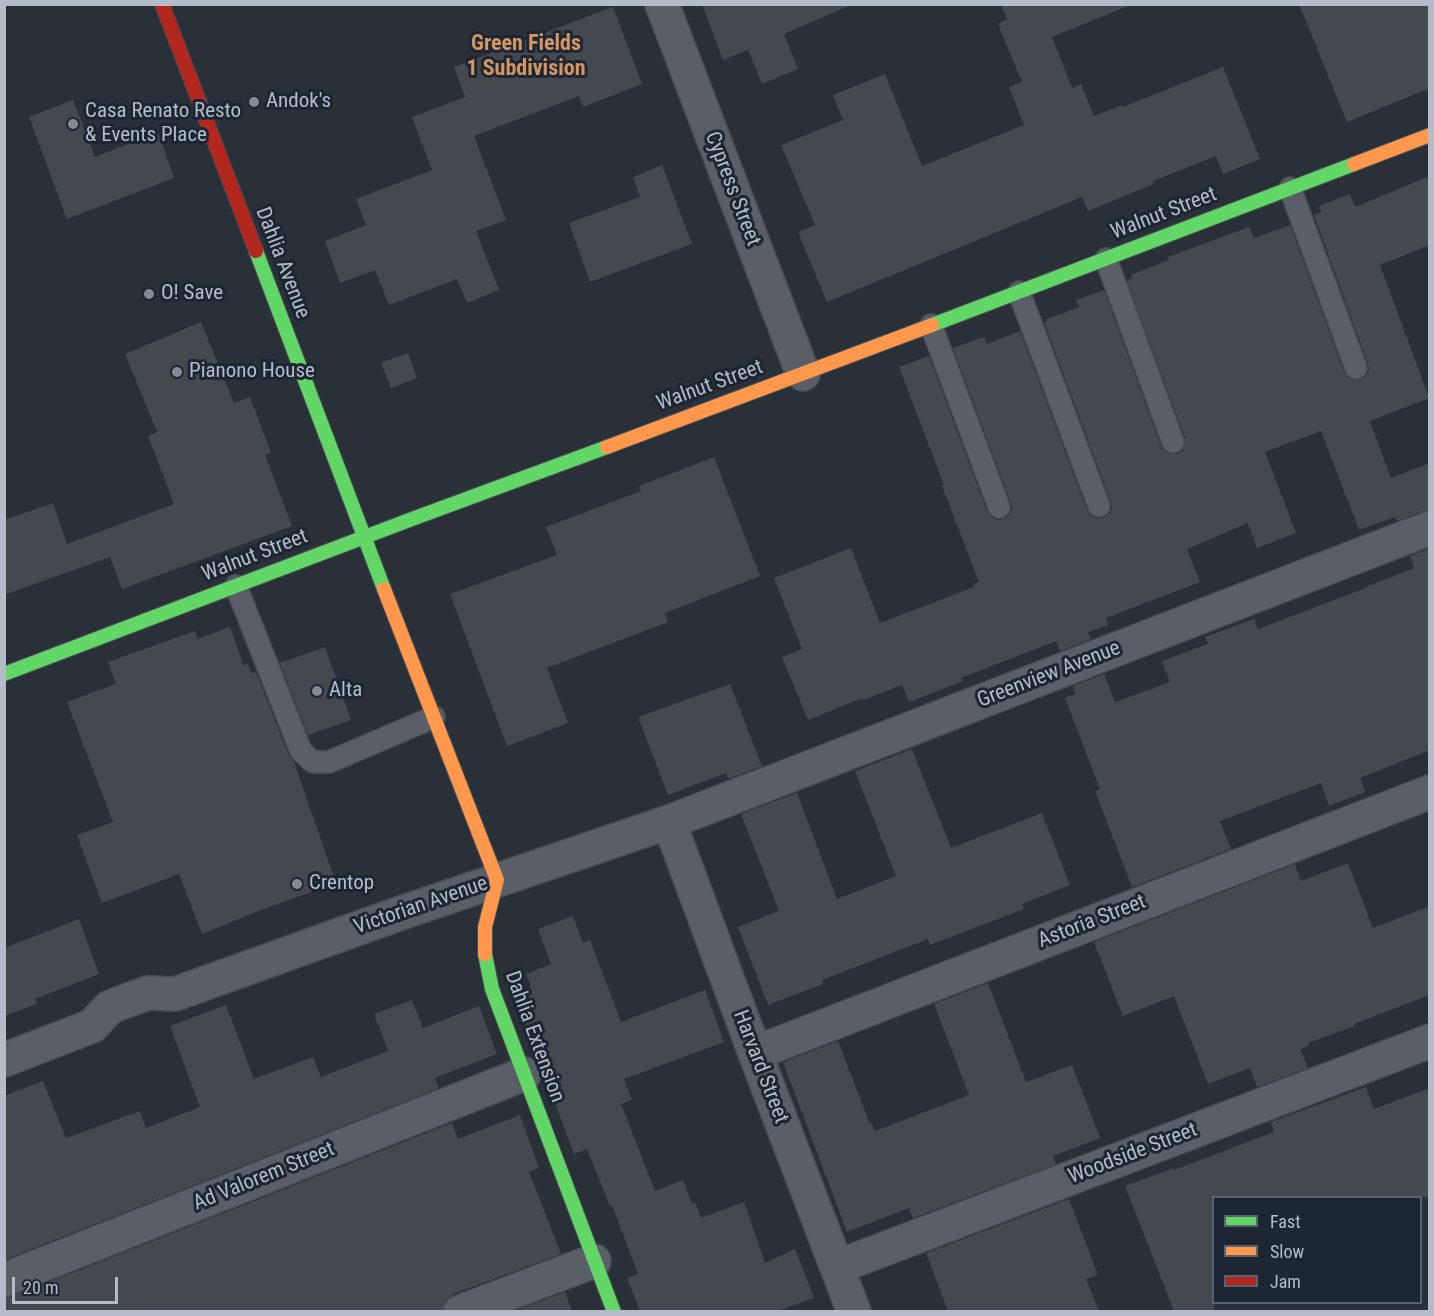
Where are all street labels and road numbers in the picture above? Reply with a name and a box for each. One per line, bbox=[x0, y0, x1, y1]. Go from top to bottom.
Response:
street label: Cypress Street bbox=[699, 128, 765, 250]
street label: Walnut Street bbox=[1108, 182, 1220, 246]
street label: Dahlia Avenue bbox=[249, 204, 315, 322]
street label: Walnut Street bbox=[653, 355, 767, 417]
street label: Walnut Street bbox=[199, 524, 311, 588]
street label: Greenview Avenue bbox=[974, 636, 1124, 714]
street label: Victorian Avenue bbox=[351, 871, 491, 941]
street label: Astoria Street bbox=[1034, 890, 1150, 954]
street label: Dahlia Extension bbox=[499, 968, 569, 1106]
street label: Harvard Street bbox=[727, 1007, 793, 1127]
street label: Woodside Street bbox=[1065, 1118, 1201, 1190]
street label: Ad Valorem Street bbox=[190, 1137, 338, 1217]

